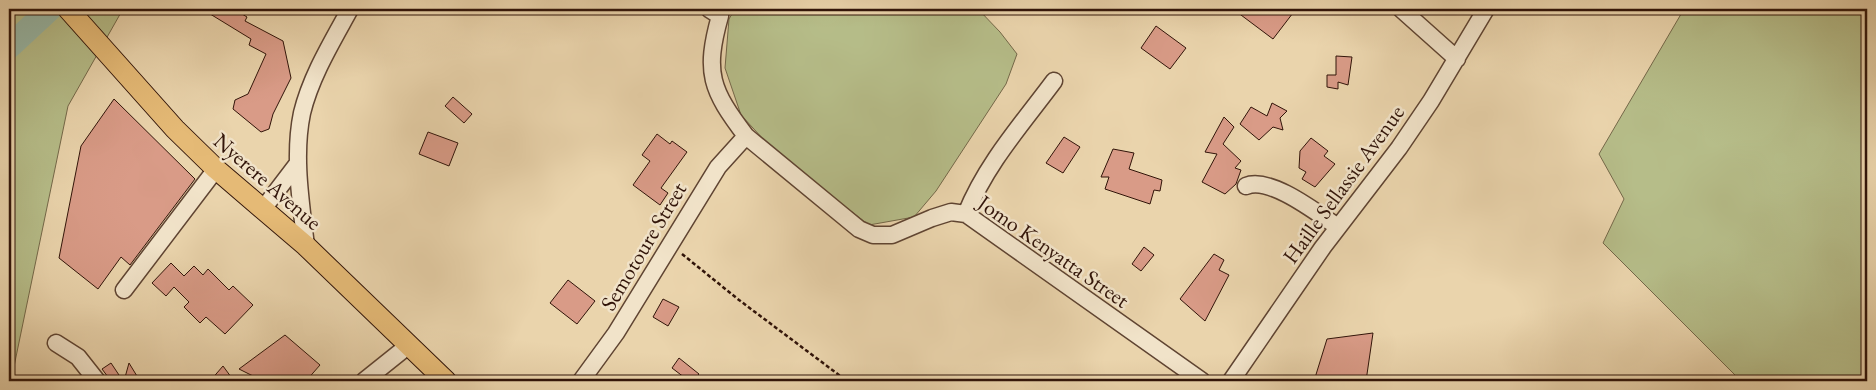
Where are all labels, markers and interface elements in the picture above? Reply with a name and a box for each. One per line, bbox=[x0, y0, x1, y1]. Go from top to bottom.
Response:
street label: Haille Sellassie Avenue bbox=[1276, 99, 1411, 269]
street label: Nyerere Avenue bbox=[207, 126, 328, 237]
street label: Semotoure Street bbox=[594, 177, 693, 316]
street label: Jomo Kenyatta Street bbox=[971, 187, 1135, 315]

